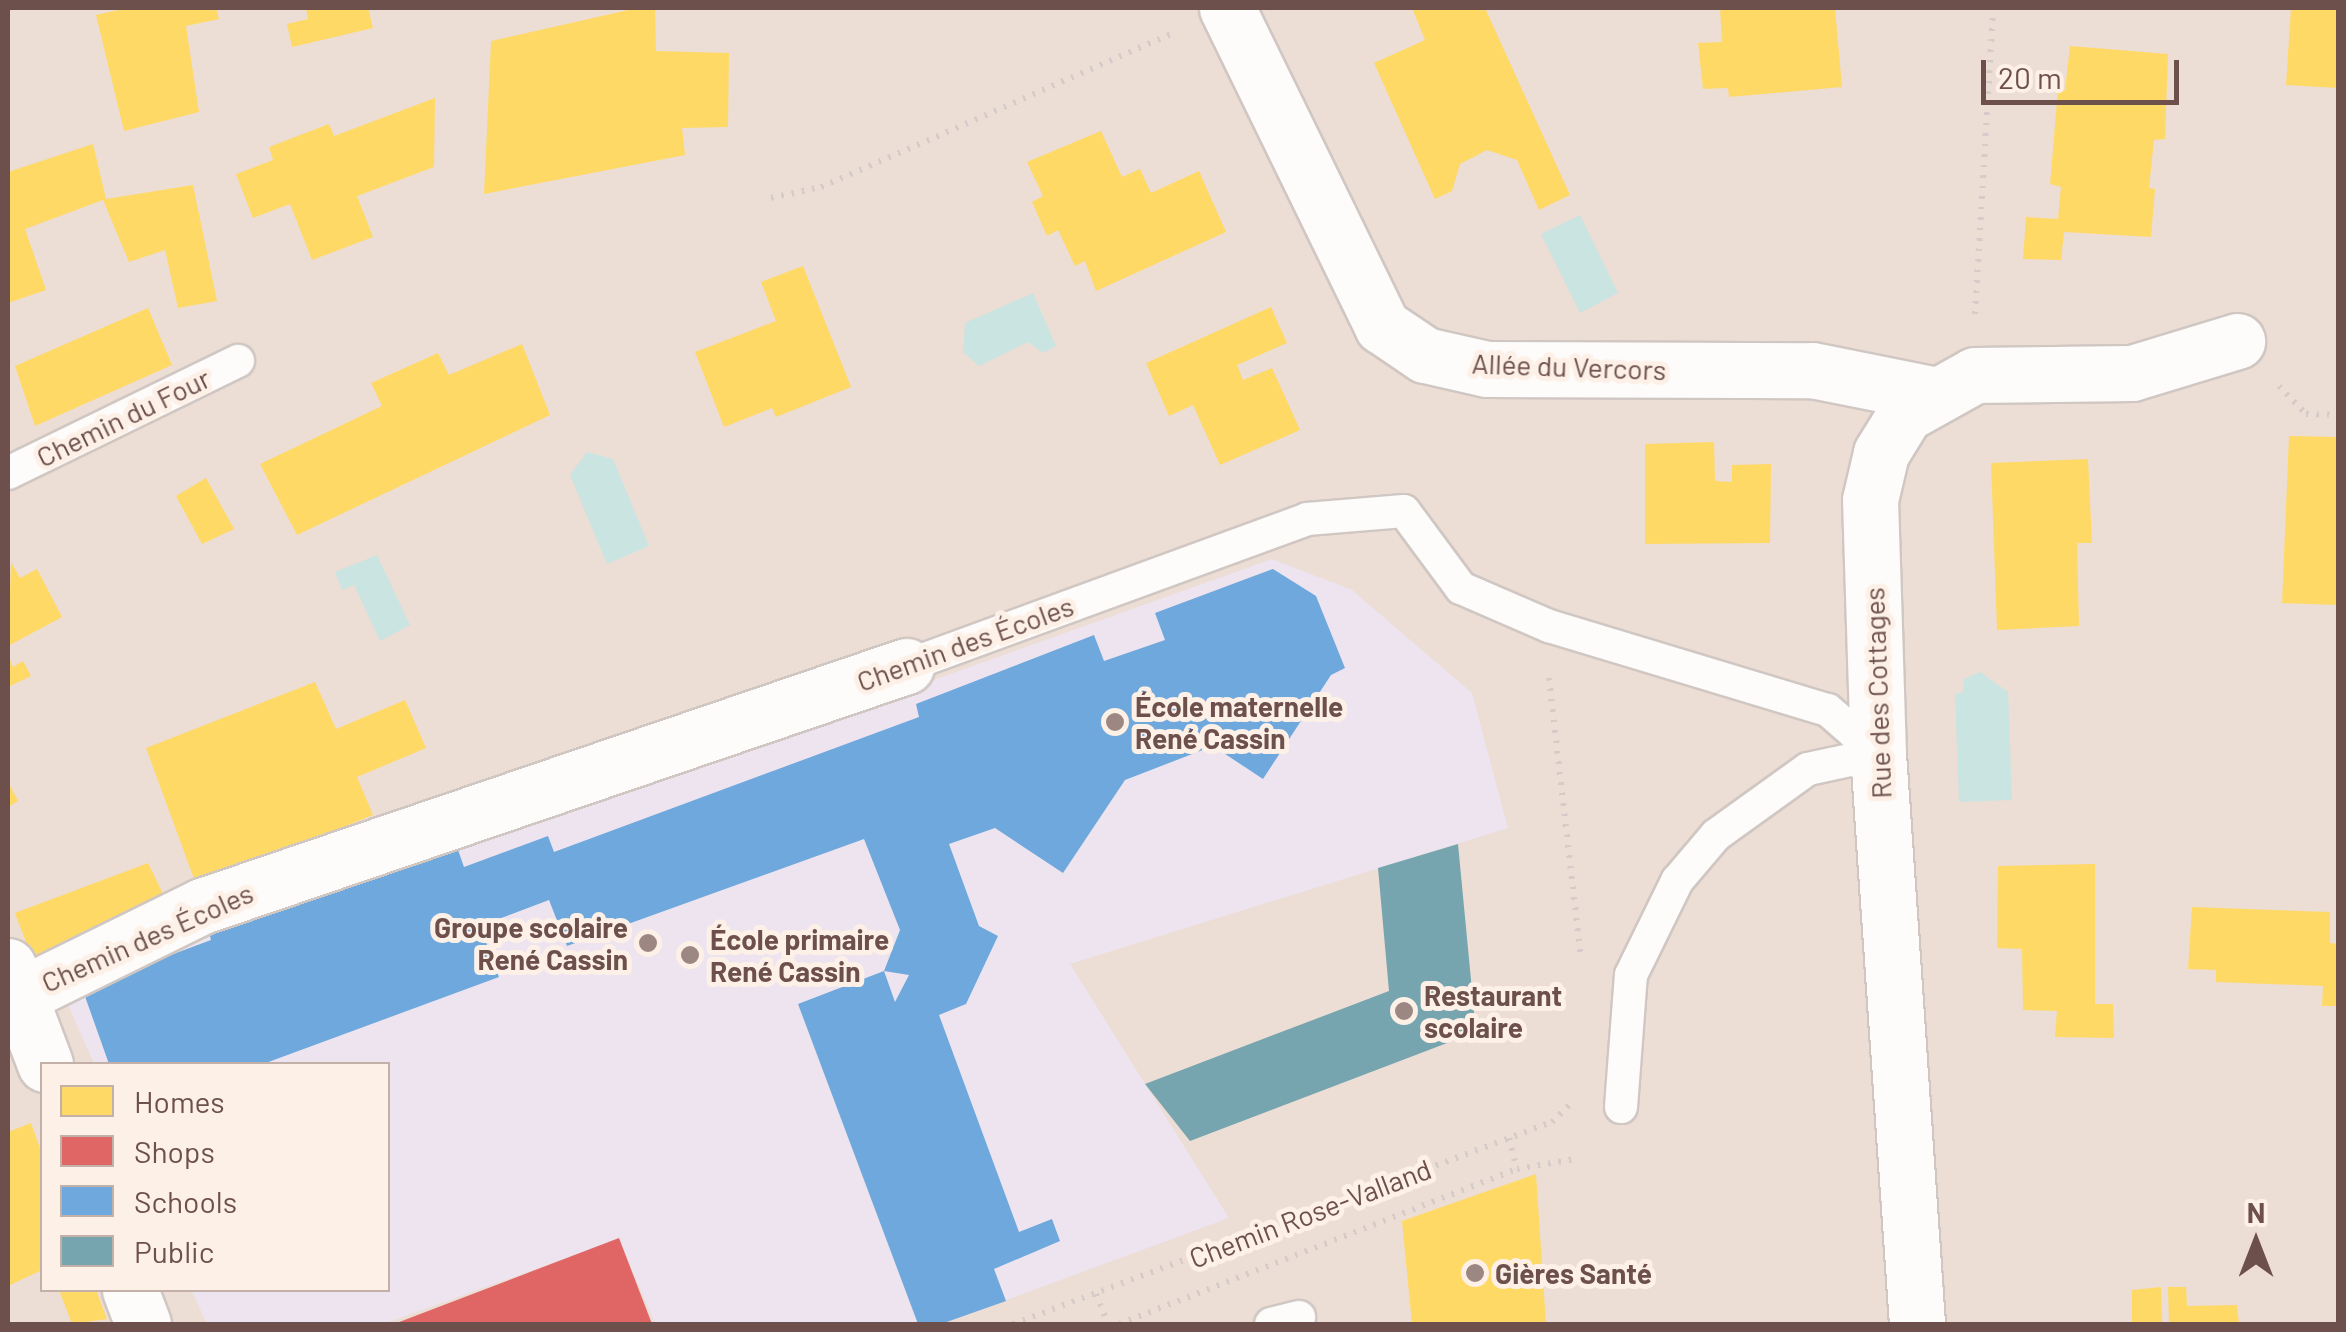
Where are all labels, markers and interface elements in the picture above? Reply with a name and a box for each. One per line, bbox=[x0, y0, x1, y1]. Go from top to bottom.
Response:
scale bar bbox=[1986, 40, 2184, 102]
text: 20 m bbox=[1998, 59, 2062, 95]
street label: Allée du Vercors bbox=[1471, 346, 1667, 386]
street label: Chemin du Four bbox=[31, 360, 215, 474]
street label: Rue des Cottages bbox=[1857, 587, 1897, 799]
street label: Chemin des Écoles bbox=[852, 588, 1078, 698]
place label: École maternelle René Cassin bbox=[1135, 689, 1343, 755]
marker: École maternelle René Cassin bbox=[1104, 711, 1126, 733]
street label: Chemin des Écoles bbox=[36, 875, 258, 999]
place label: Groupe scolaire René Cassin bbox=[434, 910, 628, 976]
place label: École primaire René Cassin bbox=[710, 922, 889, 988]
marker: Groupe scolaire René Cassin bbox=[637, 932, 659, 954]
marker: École primaire René Cassin bbox=[679, 944, 701, 966]
place label: Restaurant scolaire bbox=[1424, 978, 1562, 1044]
marker: Restaurant scolaire bbox=[1393, 1000, 1415, 1022]
legend bbox=[40, 1062, 390, 1292]
text: Homes bbox=[134, 1083, 225, 1119]
text: Shops bbox=[134, 1133, 215, 1169]
street label: Chemin Rose-Valland bbox=[1184, 1151, 1436, 1275]
text: Schools bbox=[134, 1183, 237, 1219]
north arrow bbox=[2206, 1192, 2306, 1292]
text: N bbox=[2247, 1195, 2265, 1229]
text: Public bbox=[134, 1233, 214, 1269]
place label: Gières Santé bbox=[1495, 1256, 1652, 1290]
marker: Gières Santé bbox=[1464, 1262, 1486, 1284]

